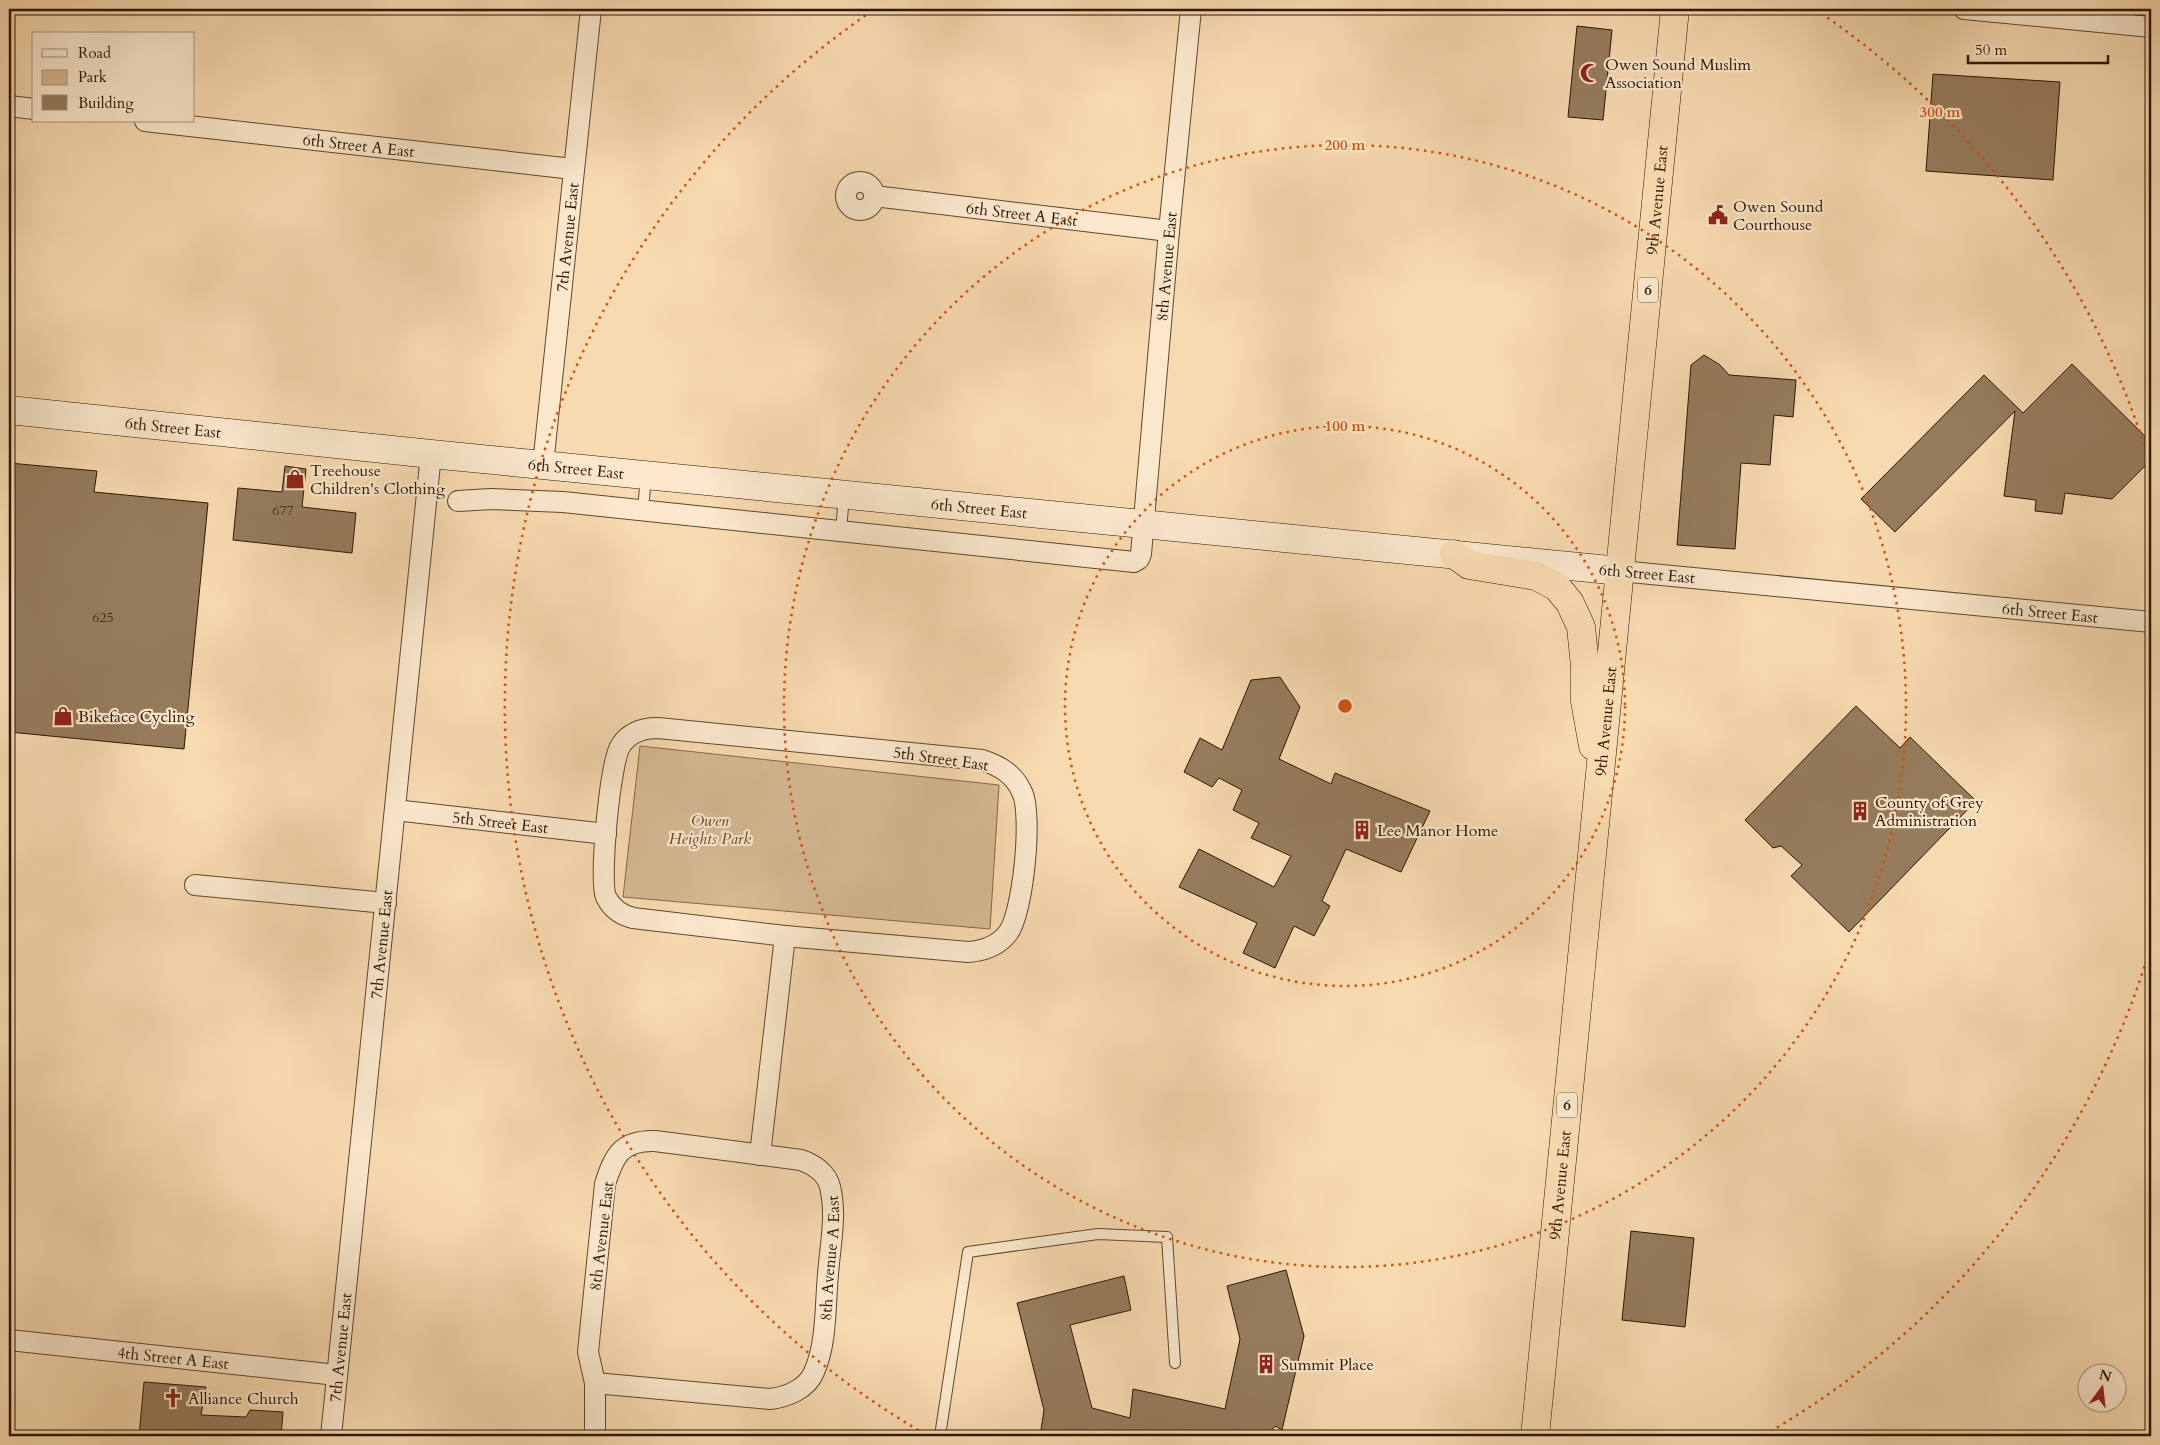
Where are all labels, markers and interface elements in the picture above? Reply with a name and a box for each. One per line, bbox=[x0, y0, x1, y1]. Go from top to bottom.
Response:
legend bbox=[32, 32, 195, 122]
scale bar bbox=[1968, 32, 2108, 64]
text: 50 m bbox=[1975, 40, 2007, 60]
text: Road bbox=[78, 43, 111, 63]
place label: Owen Sound Muslim Association bbox=[1605, 54, 1751, 94]
mosque icon: Owen Sound Muslim Association bbox=[1579, 62, 1601, 84]
text: Park bbox=[78, 67, 107, 87]
text: Building bbox=[78, 93, 134, 113]
text: 300 m bbox=[1920, 102, 1961, 122]
street label: 6th Street A East bbox=[302, 129, 415, 163]
text: 200 m bbox=[1325, 135, 1366, 155]
street label: 9th Avenue East bbox=[1641, 144, 1674, 256]
street label: 7th Avenue East bbox=[551, 182, 585, 293]
place label: Owen Sound Courthouse bbox=[1733, 196, 1824, 236]
street label: 6th Street A East bbox=[965, 197, 1079, 232]
public building icon: Owen Sound Courthouse bbox=[1707, 204, 1729, 226]
street label: 8th Avenue East bbox=[1151, 211, 1183, 322]
road number: 6 bbox=[1638, 278, 1658, 302]
street label: 6th Street East bbox=[124, 412, 222, 444]
text: 100 m bbox=[1325, 416, 1366, 436]
street label: 6th Street East bbox=[527, 454, 625, 485]
place label: Treehouse Children's Clothing bbox=[310, 460, 445, 500]
shop icon: Treehouse Children's Clothing bbox=[284, 468, 306, 490]
street label: 6th Street East bbox=[930, 493, 1028, 525]
house number: 677 bbox=[272, 501, 294, 520]
street label: 6th Street East bbox=[1598, 559, 1696, 589]
street label: 6th Street East bbox=[2001, 598, 2099, 629]
house number: 625 bbox=[92, 608, 114, 627]
street label: 9th Avenue East bbox=[1590, 666, 1622, 777]
centre of rings bbox=[1336, 697, 1354, 715]
shop icon: Bikeface Cycling bbox=[52, 705, 74, 727]
place label: Bikeface Cycling bbox=[78, 706, 195, 728]
street label: 5th Street East bbox=[892, 741, 990, 777]
place label: County of Grey Administration bbox=[1875, 792, 1984, 832]
building icon: County of Grey Administration bbox=[1849, 800, 1871, 822]
street label: 5th Street East bbox=[451, 807, 549, 839]
park label: Owen Heights Park bbox=[669, 810, 751, 850]
building icon: Lee Manor Home bbox=[1351, 819, 1373, 841]
place label: Lee Manor Home bbox=[1377, 820, 1498, 842]
street label: 7th Avenue East bbox=[366, 889, 399, 1000]
road number: 6 bbox=[1557, 1092, 1577, 1118]
street label: 9th Avenue East bbox=[1544, 1130, 1577, 1241]
street label: 8th Avenue East bbox=[584, 1180, 620, 1292]
street label: 8th Avenue A East bbox=[815, 1194, 845, 1322]
street label: 7th Avenue East bbox=[325, 1292, 358, 1403]
street label: 4th Street A East bbox=[116, 1342, 230, 1375]
building icon: Summit Place bbox=[1255, 1353, 1277, 1375]
place label: Summit Place bbox=[1281, 1354, 1374, 1376]
north arrow bbox=[2078, 1362, 2128, 1412]
text: N bbox=[2097, 1365, 2114, 1387]
church icon: Alliance Church bbox=[162, 1387, 184, 1409]
place label: Alliance Church bbox=[188, 1388, 299, 1410]

